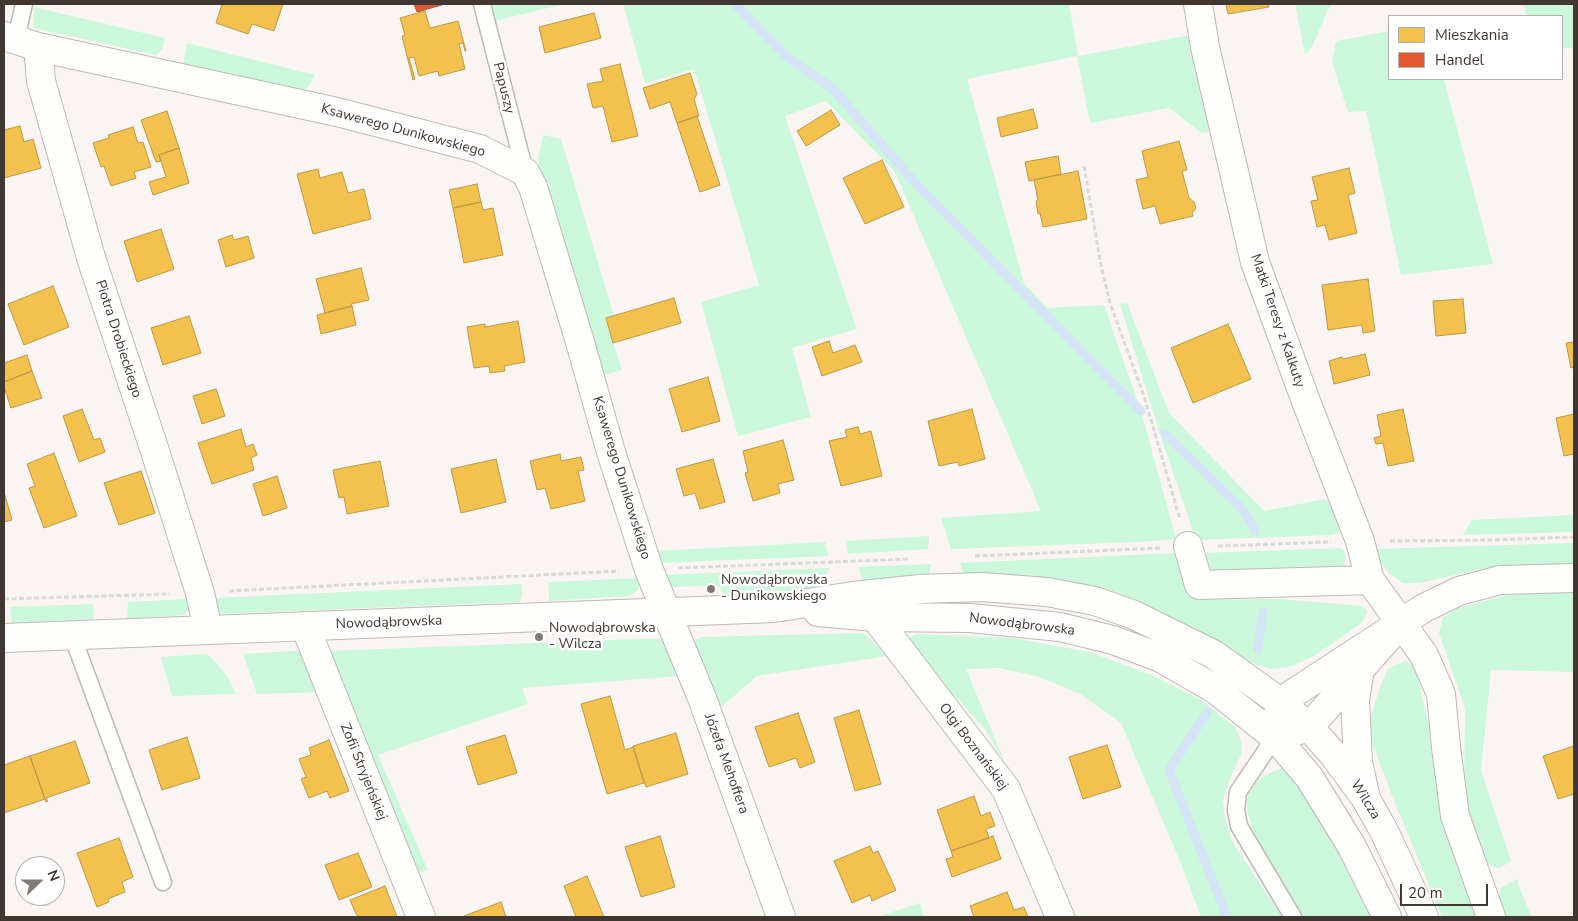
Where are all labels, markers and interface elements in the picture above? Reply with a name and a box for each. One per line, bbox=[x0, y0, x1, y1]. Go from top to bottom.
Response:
legend bbox=[1388, 15, 1563, 80]
text: Mieszkania bbox=[1435, 25, 1509, 45]
text: Handel bbox=[1435, 50, 1484, 70]
street label: Papuszy bbox=[489, 61, 517, 115]
street label: Ksawerego Dunikowskiego bbox=[319, 101, 487, 161]
street label: Matki Teresy z Kalkuty bbox=[1246, 252, 1308, 390]
street label: Piotra Drobieckiego bbox=[91, 278, 145, 400]
street label: Ksawerego Dunikowskiego bbox=[588, 394, 654, 562]
place label: Nowodąbrowska - Dunikowskiego bbox=[721, 573, 828, 606]
marker: Nowodąbrowska - Dunikowskiego bbox=[705, 583, 717, 595]
street label: Nowodąbrowska bbox=[968, 610, 1076, 640]
street label: Nowodąbrowska bbox=[335, 613, 443, 633]
place label: Nowodąbrowska - Wilcza bbox=[549, 621, 656, 654]
marker: Nowodąbrowska - Wilcza bbox=[533, 631, 545, 643]
street label: Olgi Boznańskiej bbox=[935, 700, 1011, 794]
street label: Józefa Mehoffera bbox=[700, 712, 752, 816]
street label: Zofii Stryjeńskiej bbox=[336, 721, 390, 823]
street label: Wilcza bbox=[1346, 777, 1384, 823]
north arrow bbox=[15, 856, 65, 906]
text: N bbox=[43, 867, 64, 884]
scale bar bbox=[1403, 874, 1490, 906]
text: 20 m bbox=[1408, 883, 1443, 903]

